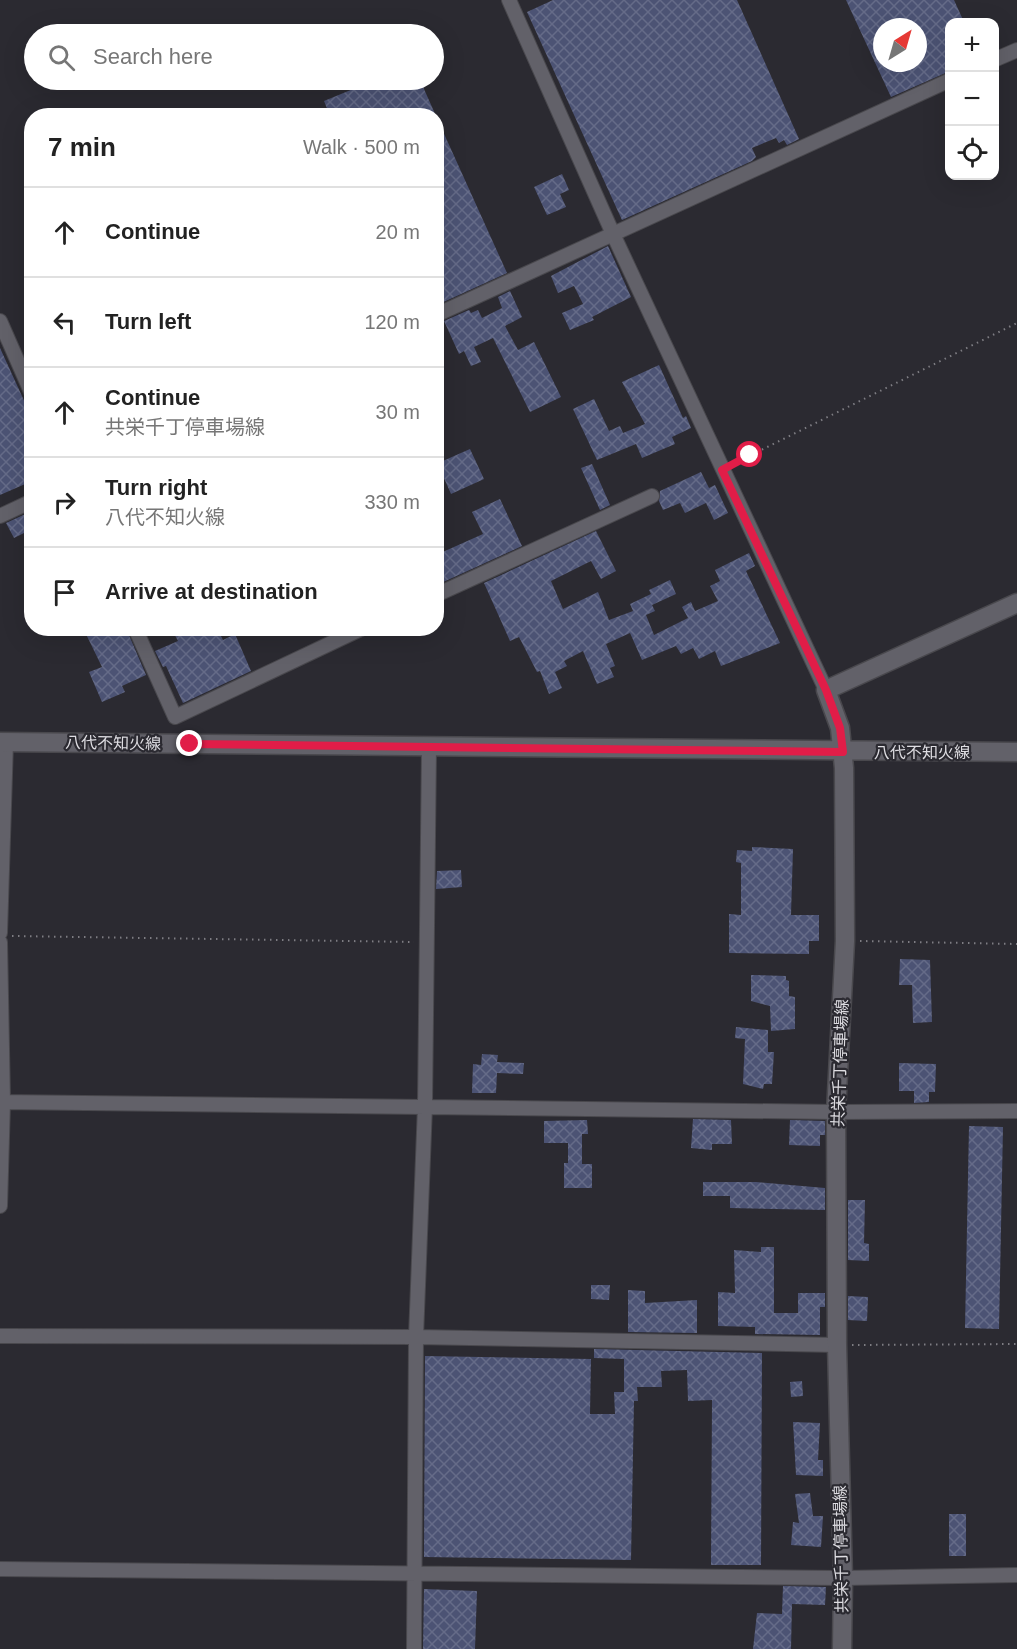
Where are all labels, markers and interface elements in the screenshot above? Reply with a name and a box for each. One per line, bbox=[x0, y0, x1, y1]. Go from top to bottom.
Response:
north arrow bbox=[873, 18, 927, 72]
map controls bbox=[945, 18, 999, 180]
button: + bbox=[945, 18, 999, 72]
search box bbox=[24, 24, 444, 90]
icon: search bbox=[45, 41, 78, 74]
text: Search here bbox=[93, 44, 213, 69]
button: − bbox=[945, 72, 999, 126]
button: locate bbox=[945, 126, 999, 180]
text: 7 min bbox=[48, 132, 116, 162]
text: Walk · 500 m bbox=[303, 136, 420, 158]
icon: ahead bbox=[48, 216, 81, 249]
text: Continue bbox=[105, 219, 200, 244]
text: 20 m bbox=[376, 221, 420, 243]
icon: left bbox=[48, 306, 81, 339]
text: Turn left bbox=[105, 309, 191, 334]
text: 120 m bbox=[364, 311, 420, 333]
text: Continue bbox=[105, 385, 200, 410]
icon: ahead bbox=[48, 396, 81, 429]
text: 30 m bbox=[376, 401, 420, 423]
text: 共栄千丁停車場線 bbox=[105, 416, 265, 438]
route start bbox=[736, 441, 762, 467]
text: Turn right bbox=[105, 475, 207, 500]
icon: right bbox=[48, 486, 81, 519]
text: 330 m bbox=[364, 491, 420, 513]
text: 八代不知火線 bbox=[105, 506, 225, 528]
icon: arrive bbox=[48, 576, 81, 609]
text: Arrive at destination bbox=[105, 579, 318, 604]
route end bbox=[176, 730, 202, 756]
street label: 八代不知火線 bbox=[65, 734, 161, 752]
street label: 八代不知火線 bbox=[874, 744, 970, 761]
street label: 共栄千丁停車場線 bbox=[829, 999, 851, 1127]
street label: 共栄千丁停車場線 bbox=[831, 1485, 851, 1613]

